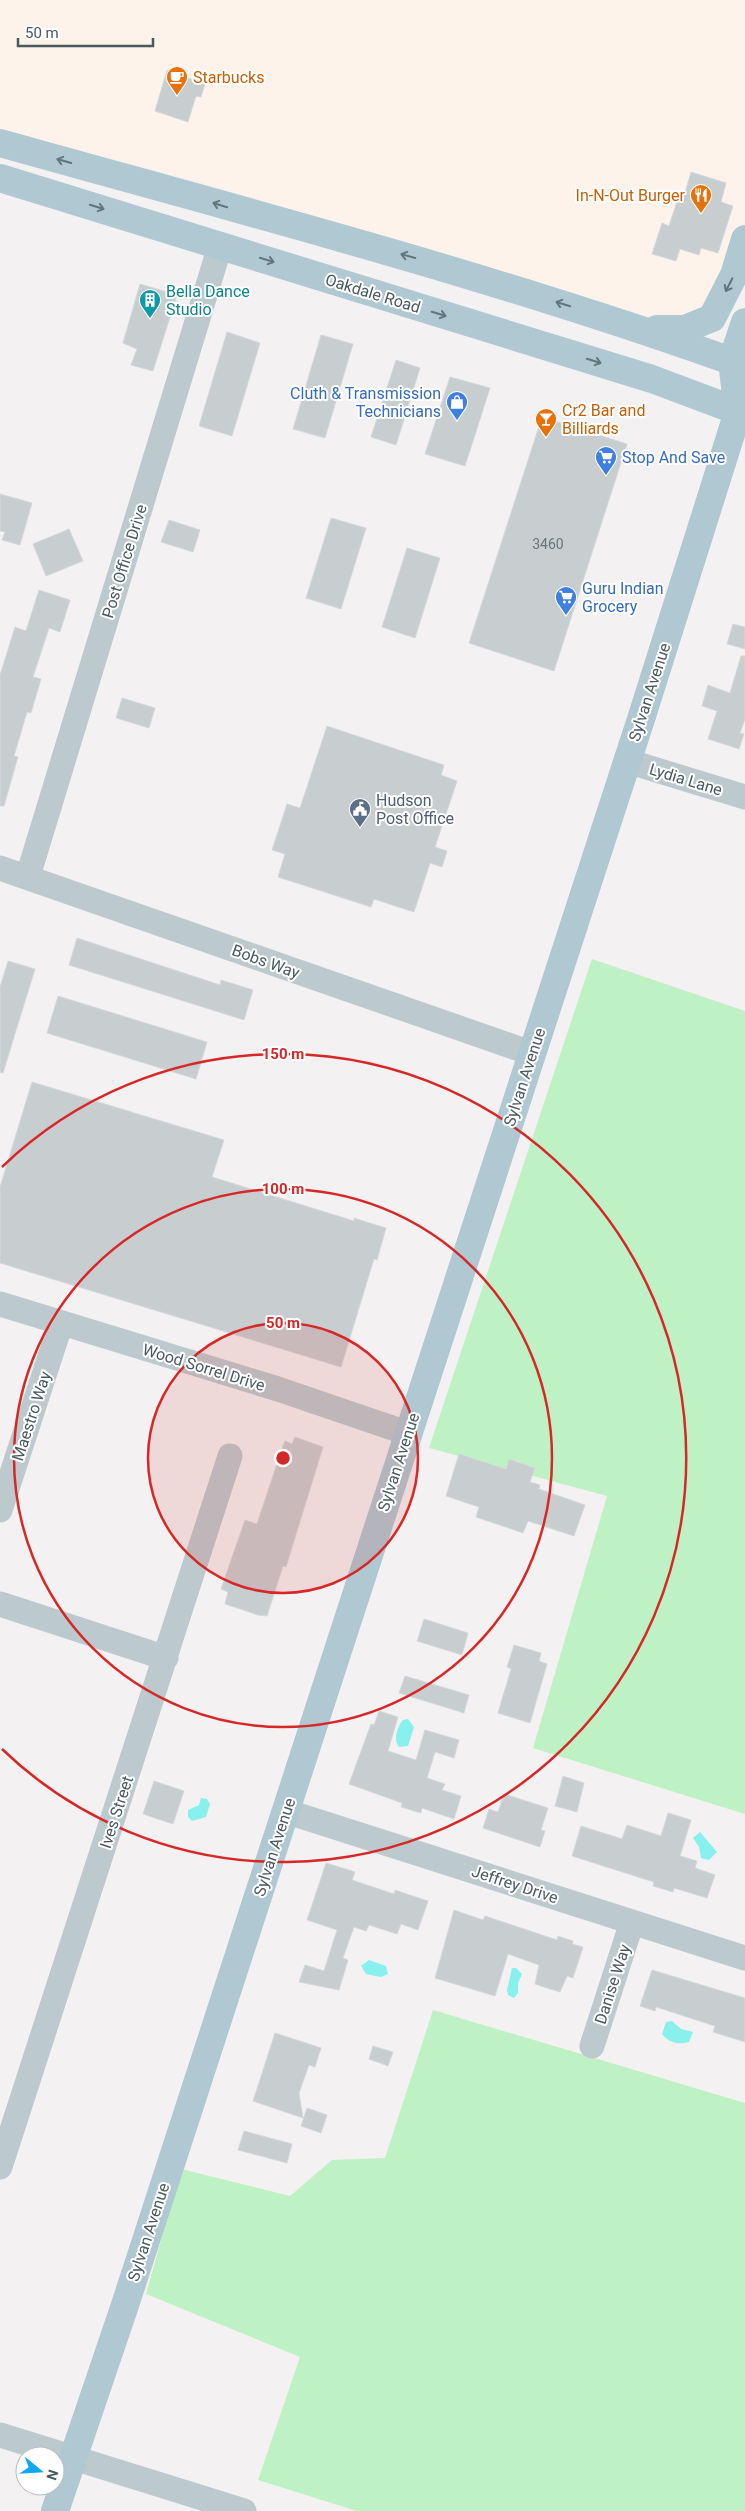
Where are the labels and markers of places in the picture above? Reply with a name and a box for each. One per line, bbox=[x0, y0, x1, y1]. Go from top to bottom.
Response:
cafe icon: Starbucks bbox=[165, 65, 189, 96]
place label: Starbucks bbox=[193, 68, 264, 87]
restaurant icon: In-N-Out Burger bbox=[689, 183, 713, 214]
place label: In-N-Out Burger bbox=[576, 186, 686, 205]
place label: Bella Dance Studio bbox=[166, 282, 250, 319]
building icon: Bella Dance Studio bbox=[138, 288, 162, 319]
place label: Cluth & Transmission Technicians bbox=[290, 384, 441, 421]
shop icon: Cluth & Transmission Technicians bbox=[445, 390, 469, 421]
place label: Cr2 Bar and Billiards bbox=[562, 401, 645, 438]
bar icon: Cr2 Bar and Billiards bbox=[534, 407, 558, 438]
supermarket icon: Stop And Save bbox=[594, 445, 618, 476]
place label: Stop And Save bbox=[622, 448, 725, 467]
place label: Guru Indian Grocery bbox=[582, 579, 664, 616]
supermarket icon: Guru Indian Grocery bbox=[554, 585, 578, 616]
place label: Hudson Post Office bbox=[376, 791, 454, 828]
public building icon: Hudson Post Office bbox=[348, 797, 372, 828]
centre of rings bbox=[274, 1449, 292, 1467]

